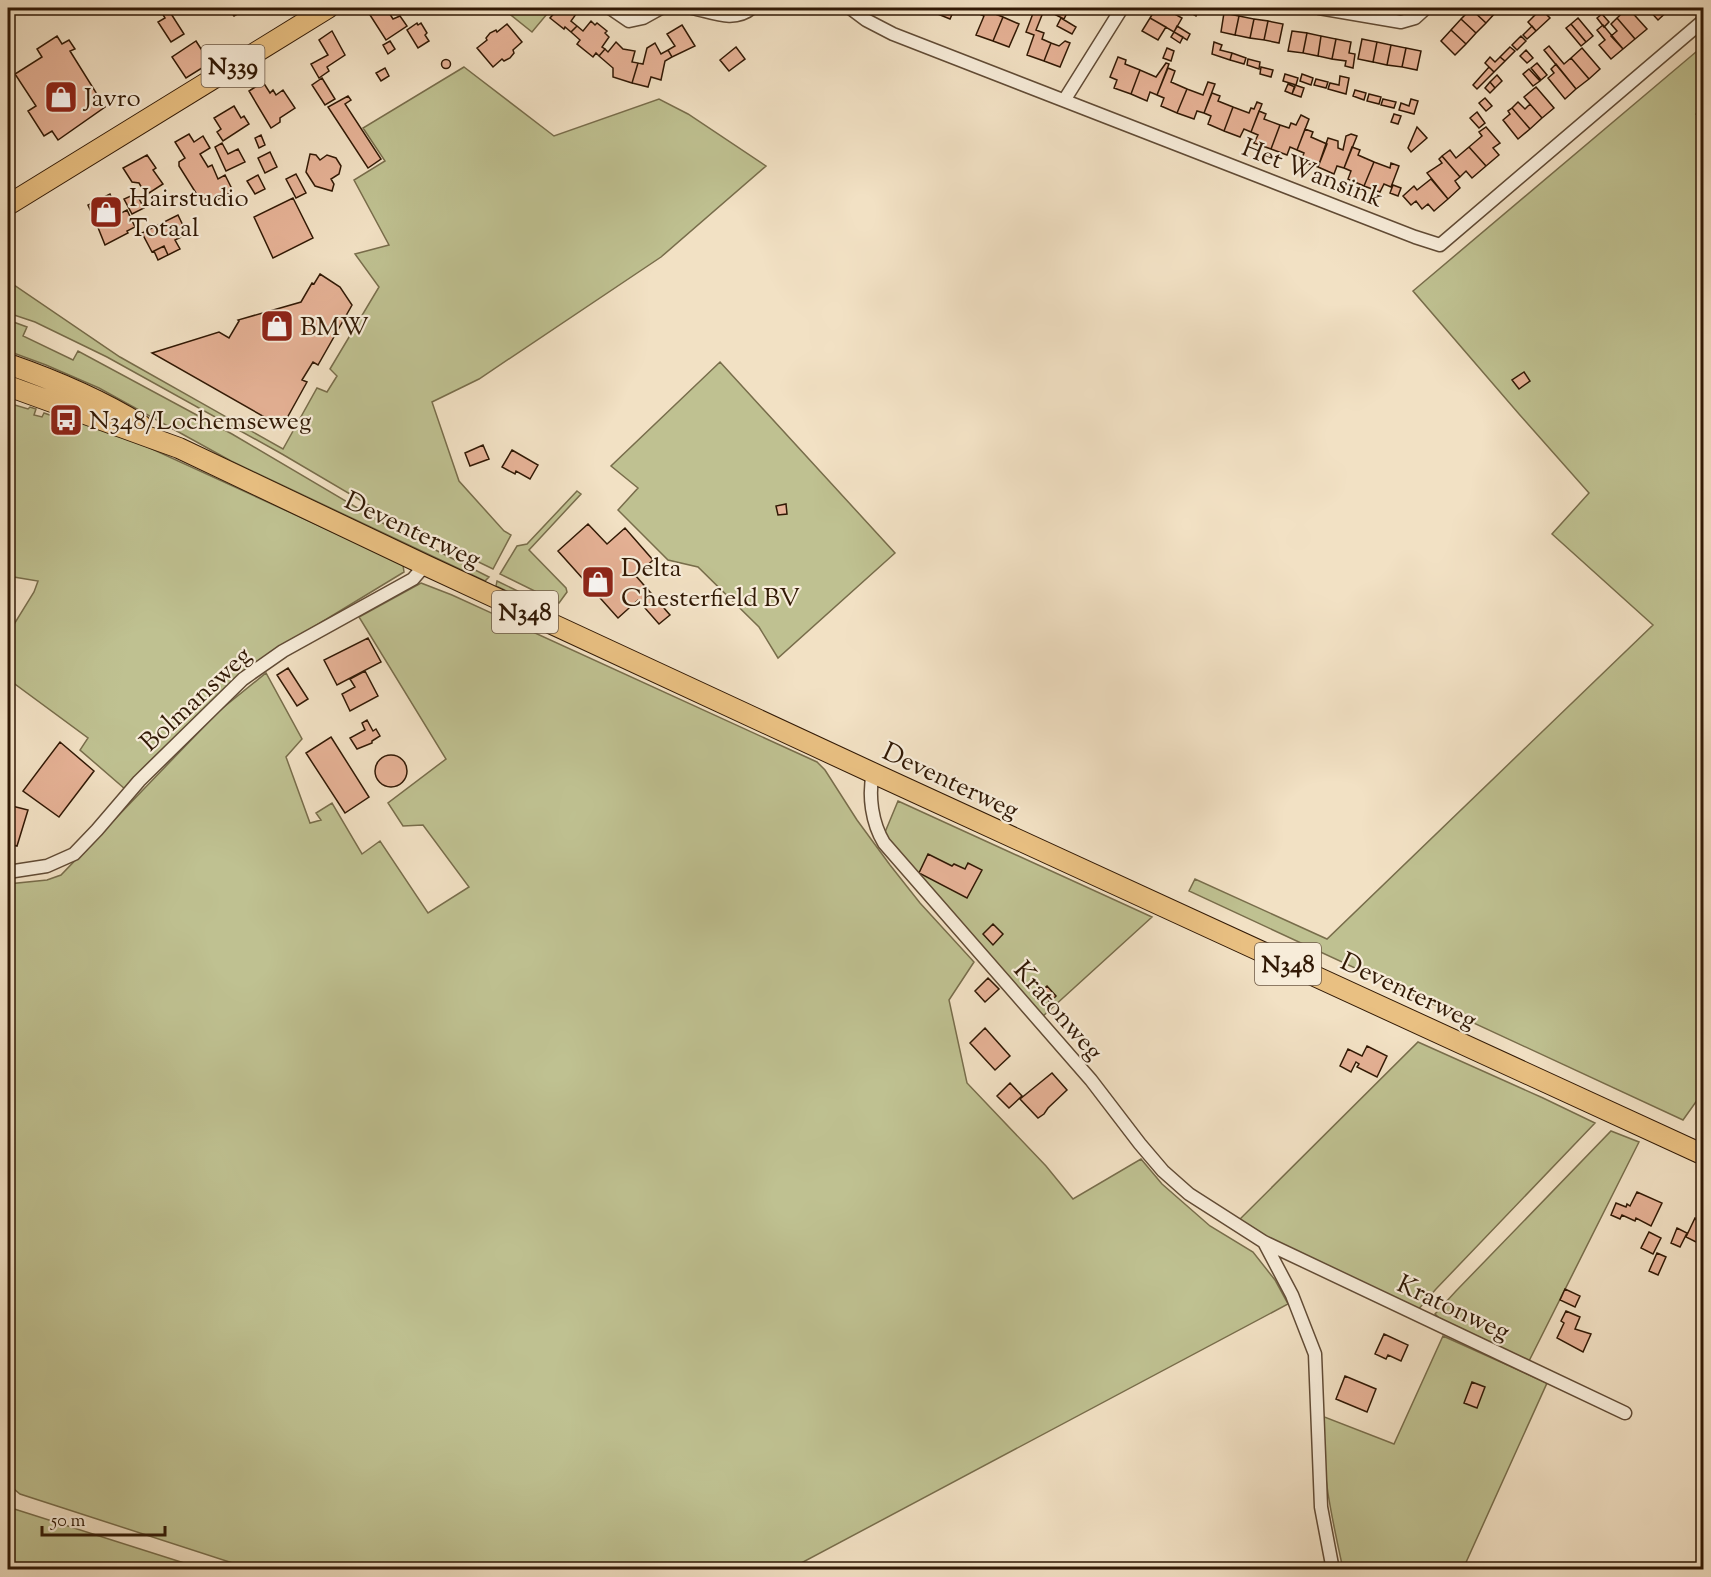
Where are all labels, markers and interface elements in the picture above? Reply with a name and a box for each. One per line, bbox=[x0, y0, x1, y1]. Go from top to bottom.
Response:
road number: N339 bbox=[202, 45, 264, 87]
shop icon: Javro bbox=[43, 79, 79, 115]
place label: Javro bbox=[82, 81, 141, 118]
street label: Het Wansink bbox=[1236, 130, 1388, 218]
place label: Hairstudio Totaal bbox=[129, 181, 249, 248]
shop icon: Hairstudio Totaal bbox=[88, 194, 124, 230]
shop icon: BMW bbox=[259, 308, 295, 344]
place label: BMW bbox=[300, 310, 369, 347]
bus stop icon: N348/Lochemseweg bbox=[48, 402, 84, 438]
place label: N348/Lochemseweg bbox=[89, 404, 312, 441]
street label: Deventerweg bbox=[338, 484, 486, 579]
place label: Delta Chesterfield BV bbox=[621, 551, 800, 618]
shop icon: Delta Chesterfield BV bbox=[580, 564, 616, 600]
road number: N348 bbox=[492, 591, 558, 633]
street label: Bolmansweg bbox=[133, 638, 261, 761]
street label: Deventerweg bbox=[876, 735, 1024, 830]
road number: N348 bbox=[1255, 943, 1321, 985]
street label: Deventerweg bbox=[1334, 945, 1482, 1040]
street label: Kratonweg bbox=[1003, 954, 1111, 1069]
street label: Kratonweg bbox=[1390, 1267, 1516, 1352]
scale bar bbox=[42, 1499, 165, 1537]
text: 50 m bbox=[50, 1509, 86, 1535]

